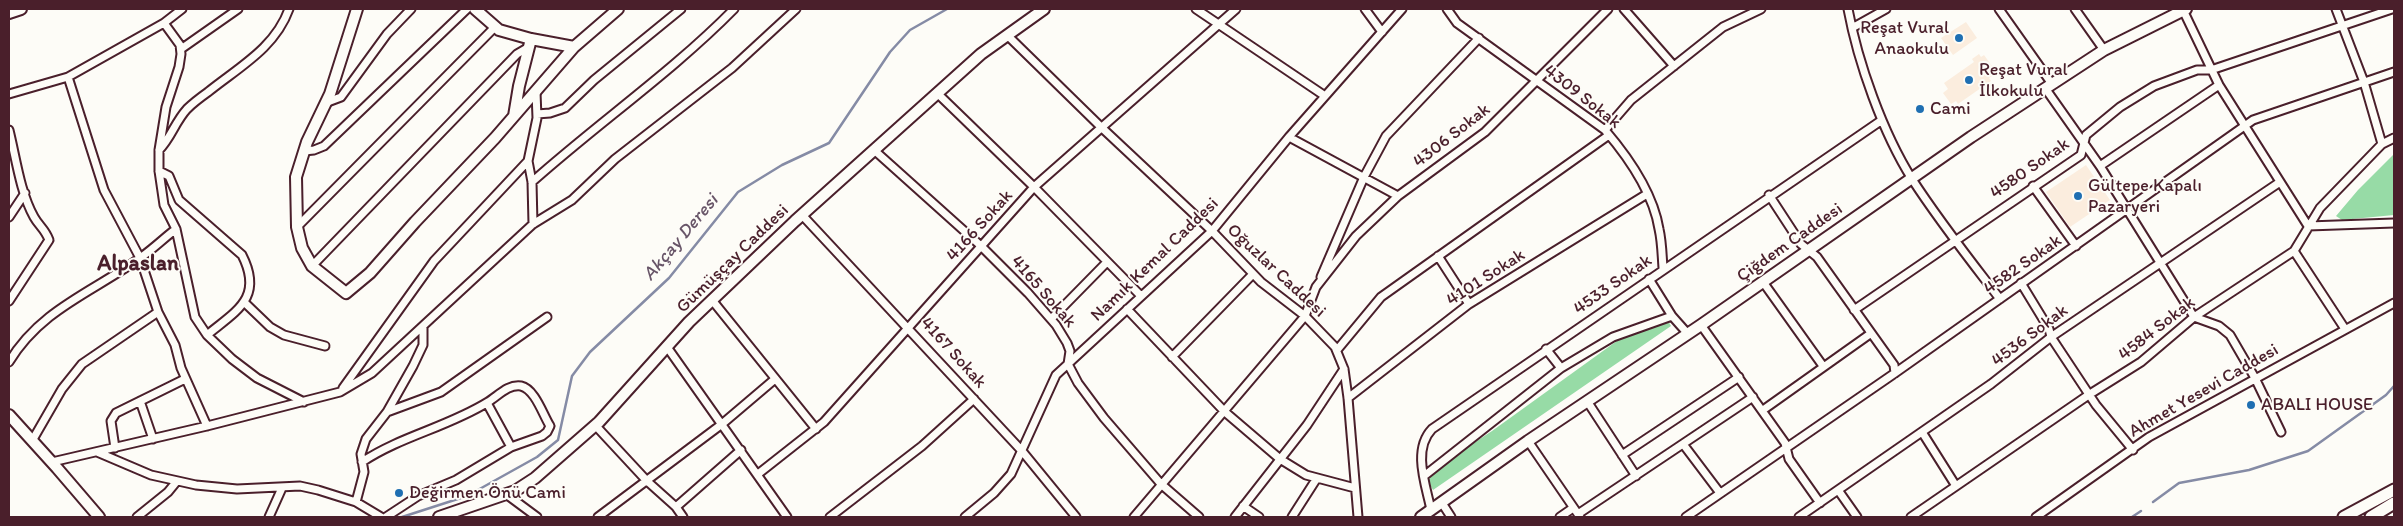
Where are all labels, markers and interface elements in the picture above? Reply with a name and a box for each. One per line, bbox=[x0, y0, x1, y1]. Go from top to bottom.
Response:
place label: Reşat Vural Anaokulu bbox=[1860, 17, 1949, 59]
marker: Reşat Vural Anaokulu bbox=[1953, 32, 1965, 44]
place label: Reşat Vural İlkokulu bbox=[1979, 59, 2068, 102]
street label: 4309 Sokak bbox=[1539, 60, 1625, 134]
marker: Reşat Vural İlkokulu bbox=[1963, 74, 1975, 86]
place label: Cami bbox=[1930, 98, 1971, 120]
street label: 4306 Sokak bbox=[1409, 99, 1495, 173]
marker: Cami bbox=[1914, 103, 1926, 115]
street label: 4580 Sokak bbox=[1986, 134, 2074, 204]
place label: Gültepe Kapalı Pazaryeri bbox=[2088, 175, 2202, 218]
street label: 4166 Sokak bbox=[942, 186, 1018, 266]
water label: Akçay Deresi bbox=[638, 190, 724, 286]
marker: Gültepe Kapalı Pazaryeri bbox=[2072, 190, 2084, 202]
street label: Namık Kemal Caddesi bbox=[1087, 193, 1223, 327]
street label: Çiğdem Caddesi bbox=[1733, 199, 1847, 287]
street label: Gümüşçay Caddesi bbox=[672, 200, 794, 318]
street label: Oğuzlar Caddesi bbox=[1222, 220, 1330, 322]
street label: 4582 Sokak bbox=[1980, 230, 2066, 300]
street label: 4101 Sokak bbox=[1443, 245, 1529, 311]
street label: 4533 Sokak bbox=[1570, 250, 1656, 320]
district label: Alpaslan bbox=[97, 251, 179, 277]
street label: 4165 Sokak bbox=[1006, 251, 1080, 333]
street label: 4584 Sokak bbox=[2114, 292, 2200, 366]
street label: 4536 Sokak bbox=[1987, 300, 2073, 372]
street label: 4167 Sokak bbox=[915, 313, 991, 393]
street label: Ahmet Yesevi Caddesi bbox=[2125, 339, 2283, 443]
place label: ABALI HOUSE bbox=[2261, 394, 2373, 416]
marker: ABALI HOUSE bbox=[2245, 399, 2257, 411]
place label: Değirmen Önü Cami bbox=[409, 482, 566, 504]
marker: Değirmen Önü Cami bbox=[393, 487, 405, 499]

